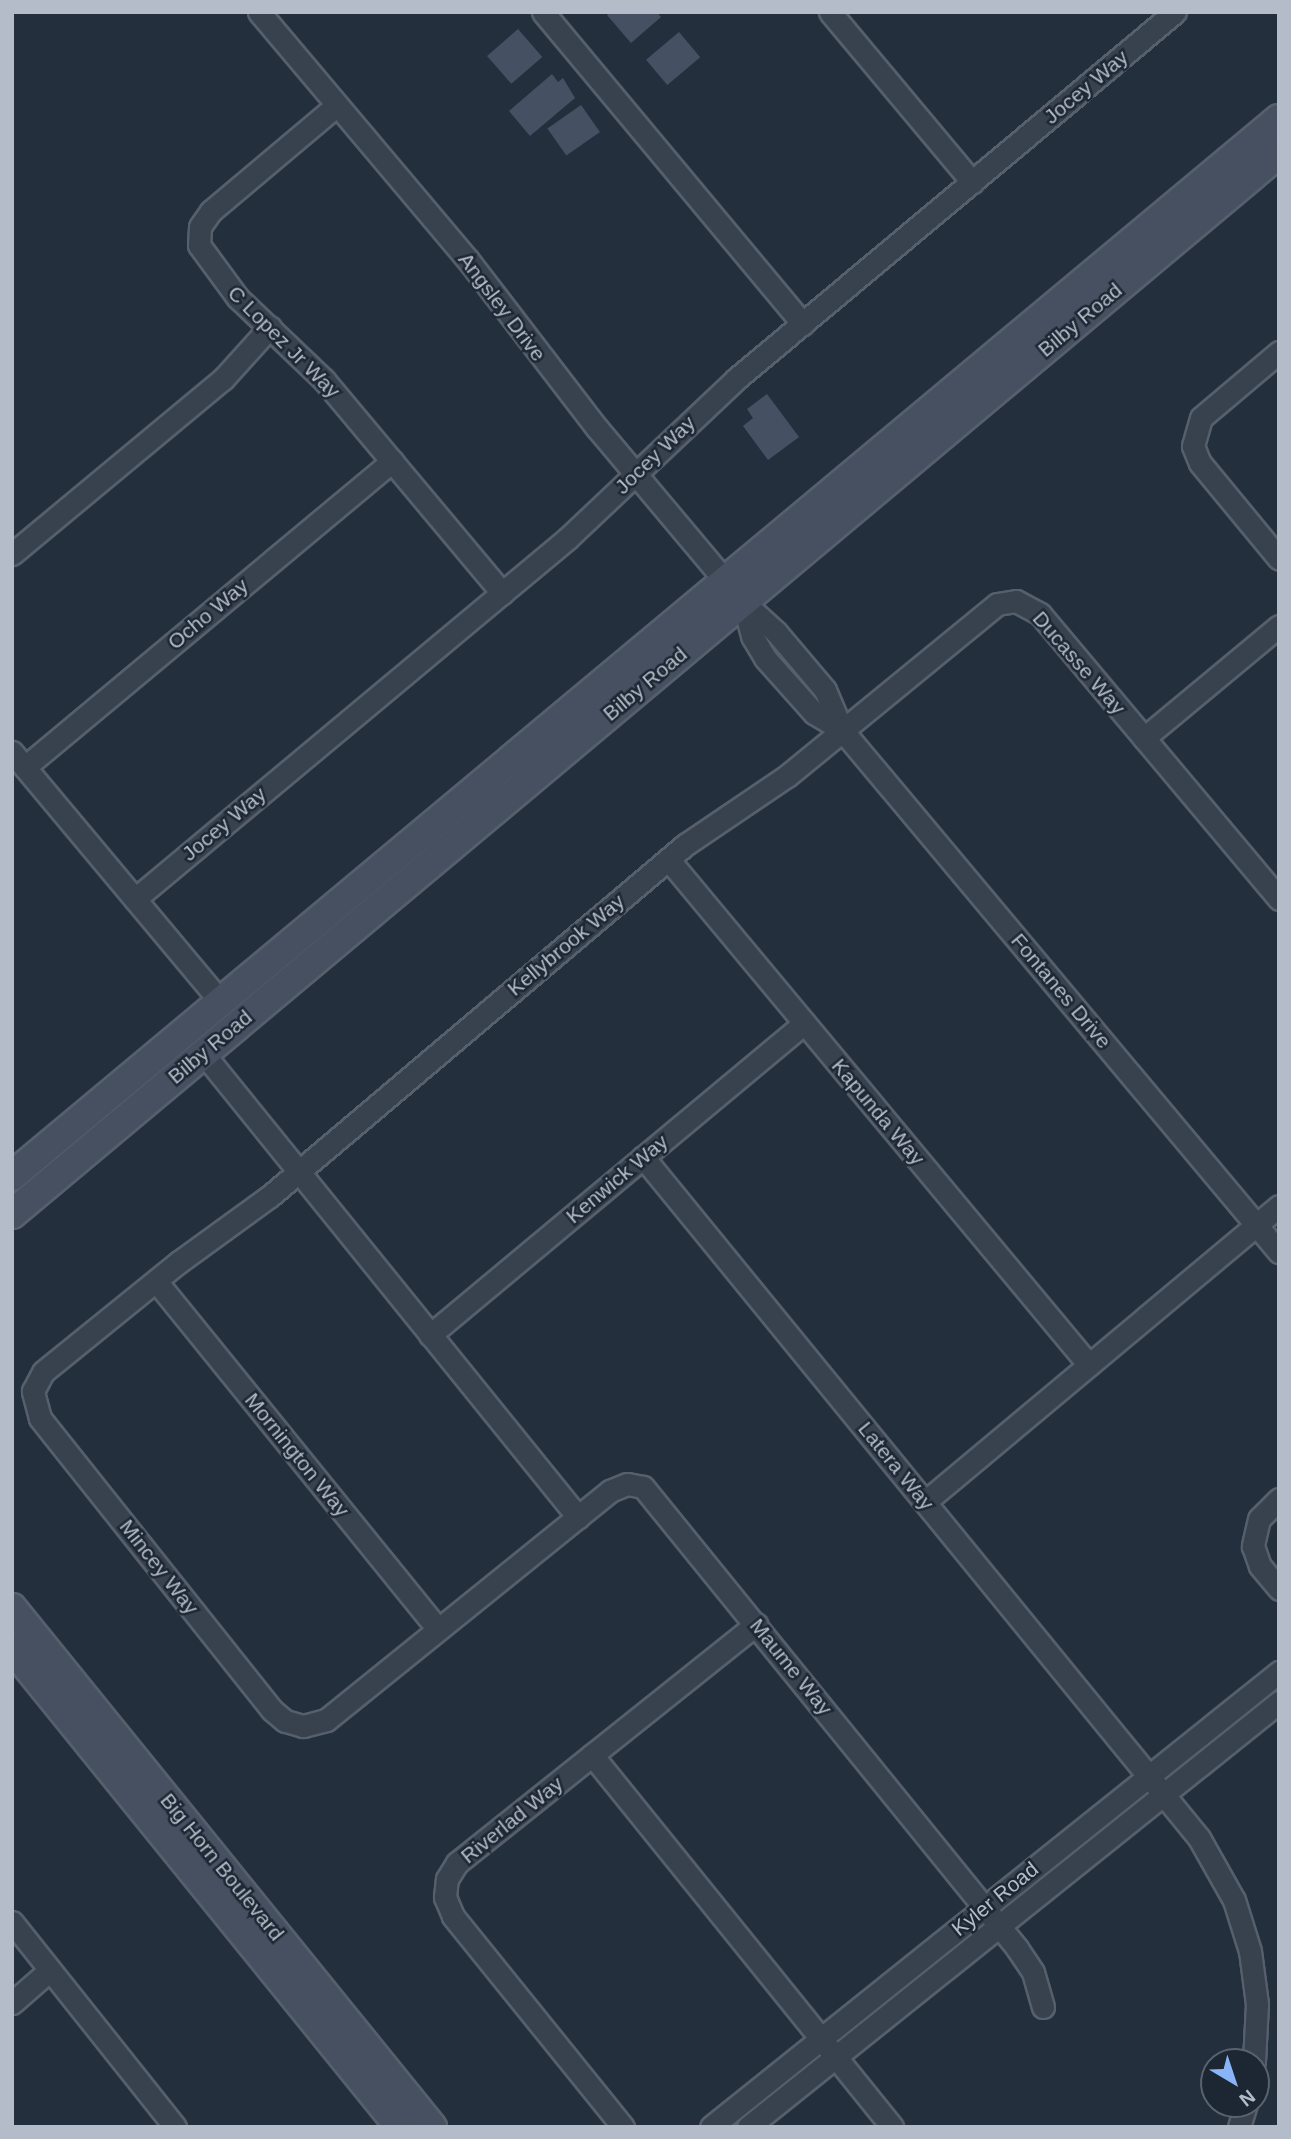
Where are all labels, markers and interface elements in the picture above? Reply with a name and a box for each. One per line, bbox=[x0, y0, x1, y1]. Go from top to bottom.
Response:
street label: Jocey Way bbox=[1039, 45, 1133, 129]
street label: Angsley Drive bbox=[453, 248, 551, 366]
street label: Bilby Road bbox=[1033, 278, 1127, 362]
street label: C Lopez Jr Way bbox=[223, 281, 345, 403]
street label: Jocey Way bbox=[610, 411, 700, 499]
street label: Ocho Way bbox=[163, 573, 253, 655]
street label: Ducasse Way bbox=[1027, 606, 1131, 720]
street label: Bilby Road bbox=[598, 642, 692, 726]
street label: Jocey Way bbox=[177, 782, 271, 866]
street label: Kellybrook Way bbox=[502, 889, 630, 1001]
street label: Fontanes Drive bbox=[1006, 928, 1116, 1054]
street label: Bilby Road bbox=[163, 1005, 257, 1089]
street label: Kapunda Way bbox=[826, 1054, 930, 1170]
street label: Kenwick Way bbox=[561, 1129, 673, 1229]
street label: Mornington Way bbox=[239, 1388, 355, 1522]
street label: Latera Way bbox=[853, 1417, 939, 1515]
street label: Mincey Way bbox=[114, 1514, 204, 1620]
street label: Maume Way bbox=[744, 1614, 838, 1720]
street label: Riverlad Way bbox=[456, 1771, 568, 1869]
street label: Big Horn Boulevard bbox=[155, 1788, 289, 1946]
street label: Kyler Road bbox=[947, 1857, 1043, 1941]
north arrow bbox=[1200, 2048, 1270, 2118]
text: N bbox=[1235, 2086, 1259, 2111]

